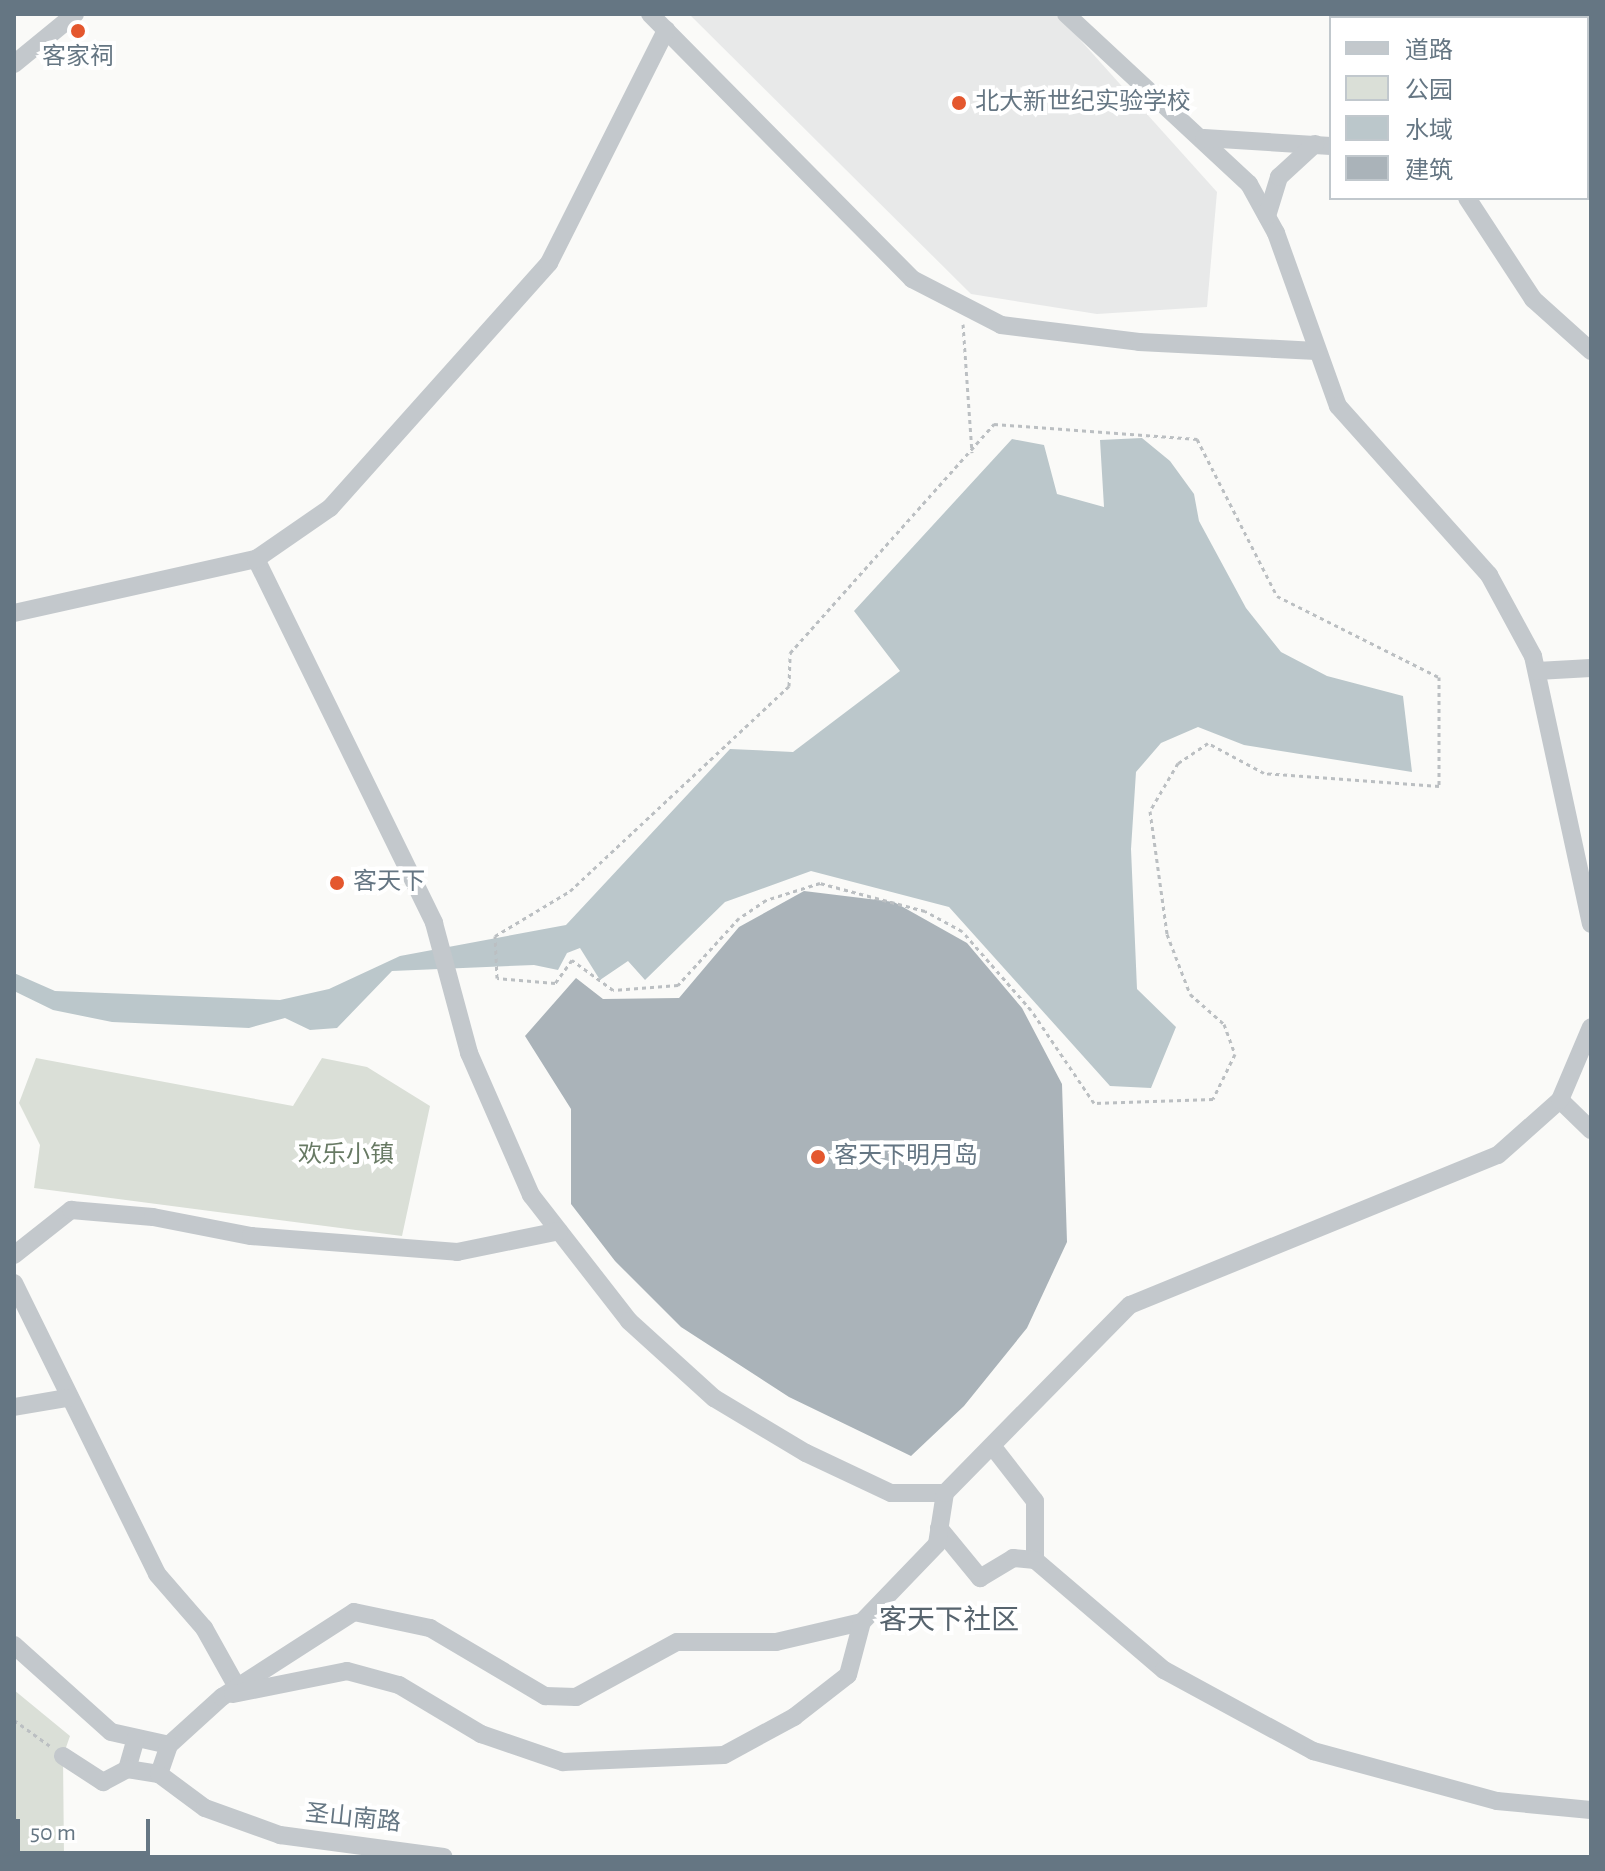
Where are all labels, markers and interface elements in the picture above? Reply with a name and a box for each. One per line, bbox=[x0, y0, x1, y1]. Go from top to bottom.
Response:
legend bbox=[1329, 16, 1589, 200]
marker: 客家祠 bbox=[69, 22, 87, 40]
text: 道路 bbox=[1405, 39, 1453, 63]
place label: 客家祠 bbox=[42, 44, 114, 72]
text: 公园 bbox=[1405, 79, 1453, 103]
place label: 北大新世纪实验学校 bbox=[975, 89, 1191, 117]
marker: 北大新世纪实验学校 bbox=[950, 94, 968, 112]
text: 水域 bbox=[1405, 119, 1453, 143]
text: 建筑 bbox=[1405, 159, 1453, 183]
place label: 客天下 bbox=[353, 869, 425, 897]
marker: 客天下 bbox=[328, 874, 346, 892]
park label: 欢乐小镇 bbox=[298, 1142, 394, 1170]
place label: 客天下明月岛 bbox=[834, 1143, 978, 1171]
marker: 客天下明月岛 bbox=[809, 1148, 827, 1166]
district label: 客天下社区 bbox=[879, 1604, 1019, 1638]
street label: 圣山南路 bbox=[304, 1800, 402, 1838]
scale bar bbox=[20, 1803, 154, 1853]
text: 50 m bbox=[30, 1821, 76, 1845]

